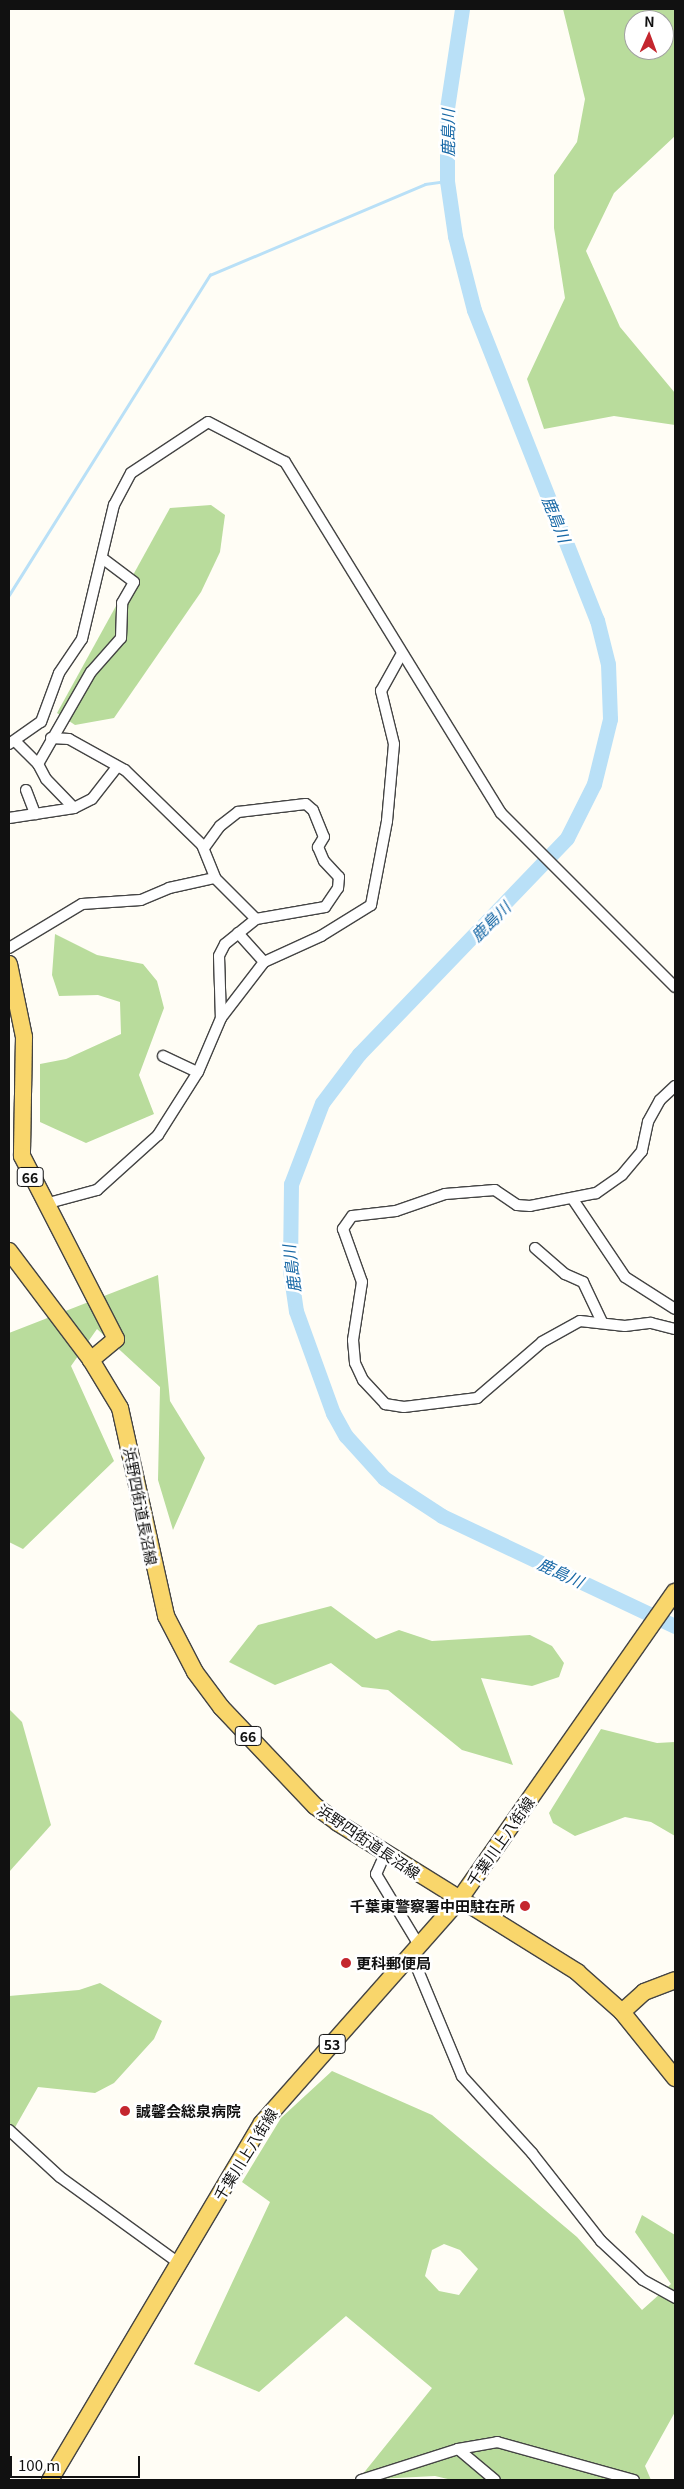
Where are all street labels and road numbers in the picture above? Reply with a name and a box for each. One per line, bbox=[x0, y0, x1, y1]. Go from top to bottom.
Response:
road number: 66 bbox=[16, 1166, 44, 1188]
street label: 浜野四街道長沼線 bbox=[121, 1445, 161, 1567]
road number: 66 bbox=[234, 1724, 262, 1748]
street label: 千葉川上八街線 bbox=[463, 1793, 537, 1889]
street label: 浜野四街道長沼線 bbox=[314, 1800, 424, 1882]
road number: 53 bbox=[318, 2032, 346, 2056]
street label: 千葉川上八街線 bbox=[210, 2105, 280, 2203]

